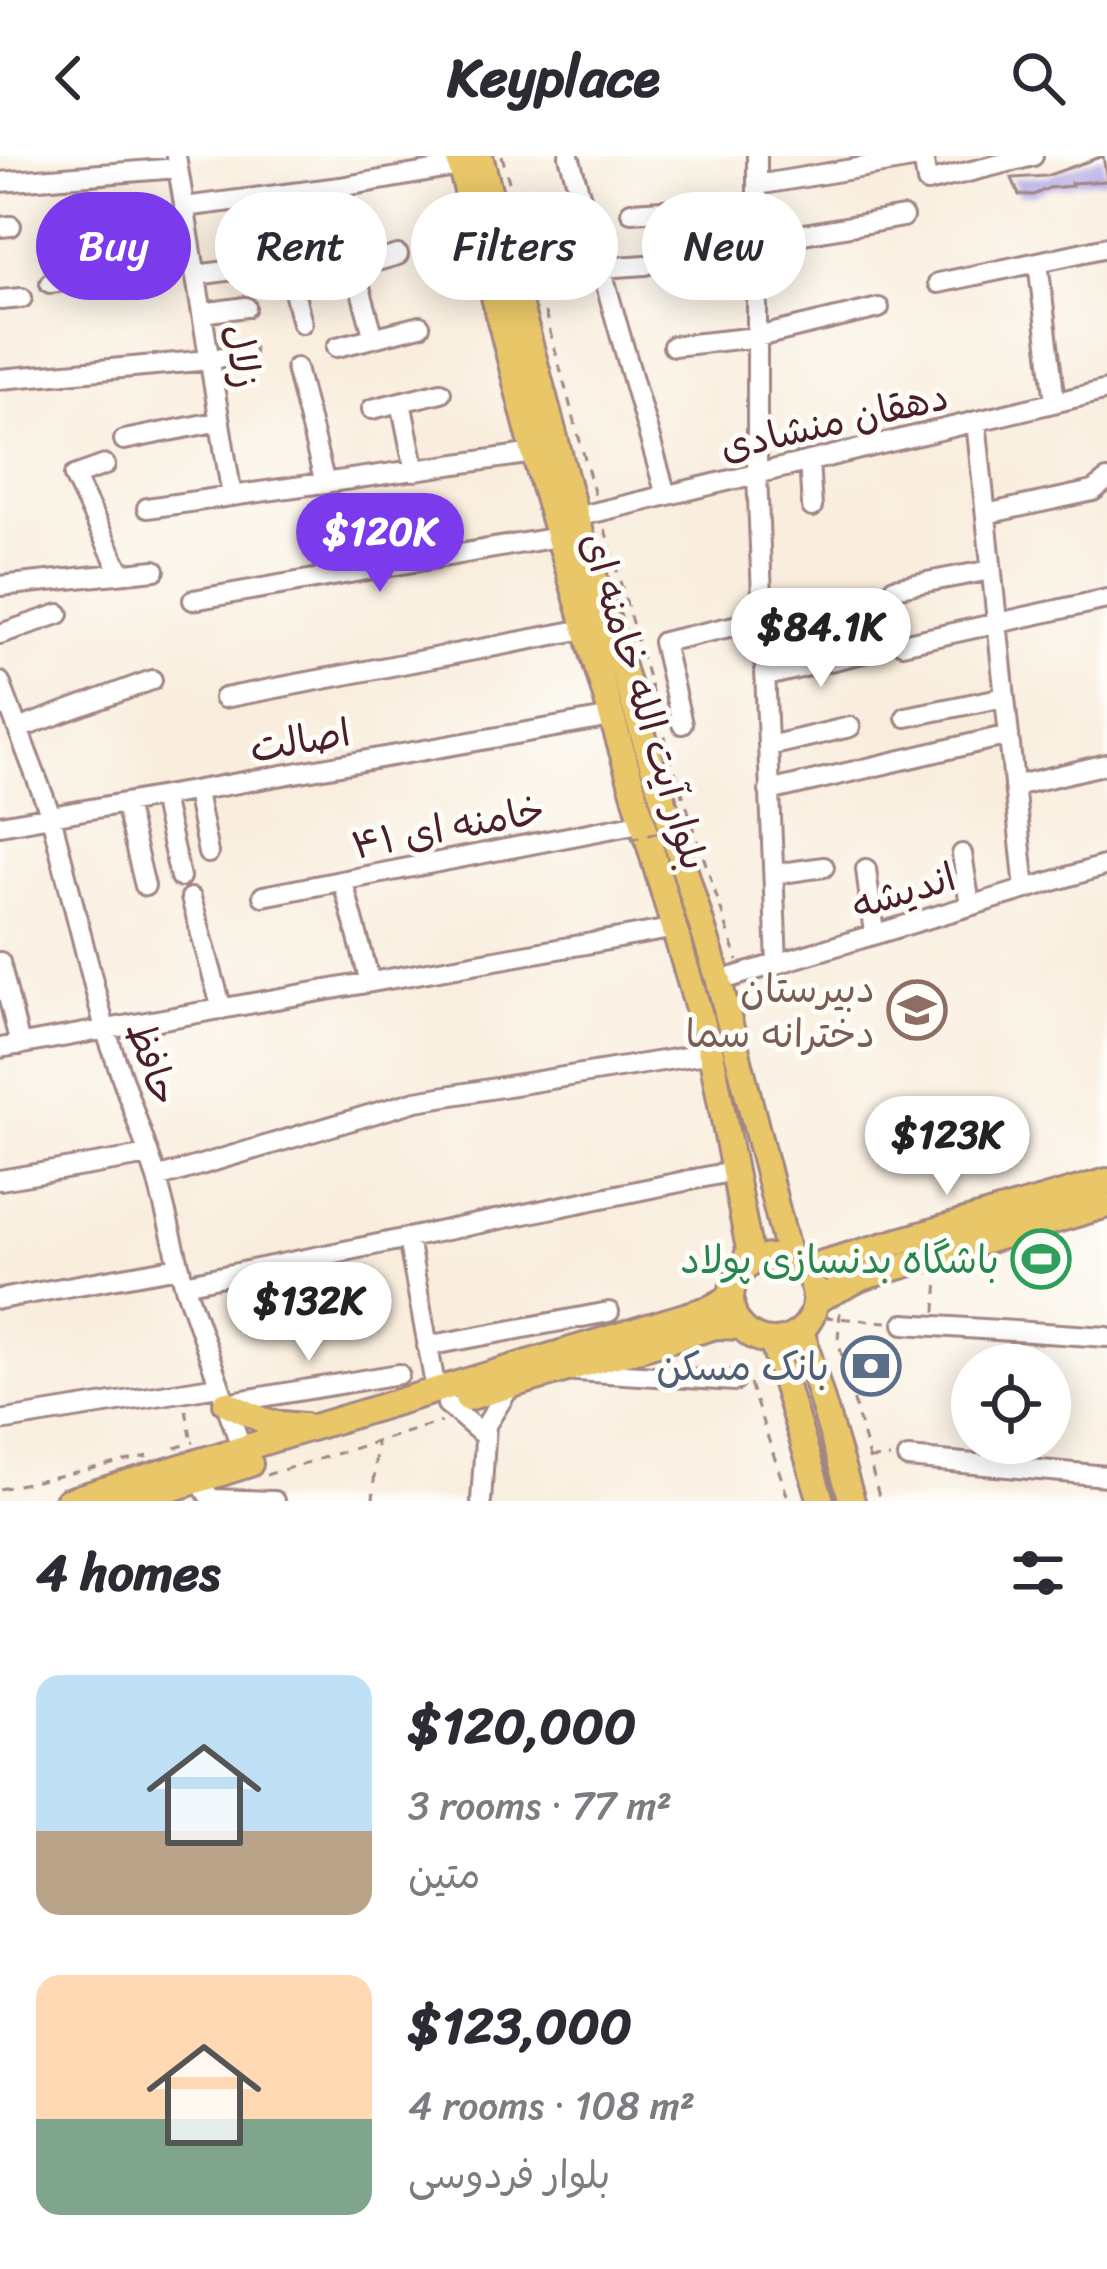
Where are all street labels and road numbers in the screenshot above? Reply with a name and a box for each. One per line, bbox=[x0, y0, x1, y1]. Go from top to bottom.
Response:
street label: زلال bbox=[204, 319, 282, 393]
street label: دهقان منشادی bbox=[713, 361, 955, 481]
street label: بلوار آیت الله خامنه ای bbox=[561, 523, 729, 879]
street label: اصالت bbox=[244, 697, 356, 783]
street label: خامنه ای ۴۱ bbox=[345, 774, 551, 880]
street label: اندیشه bbox=[842, 842, 964, 940]
street label: حافظ bbox=[106, 1011, 200, 1115]

